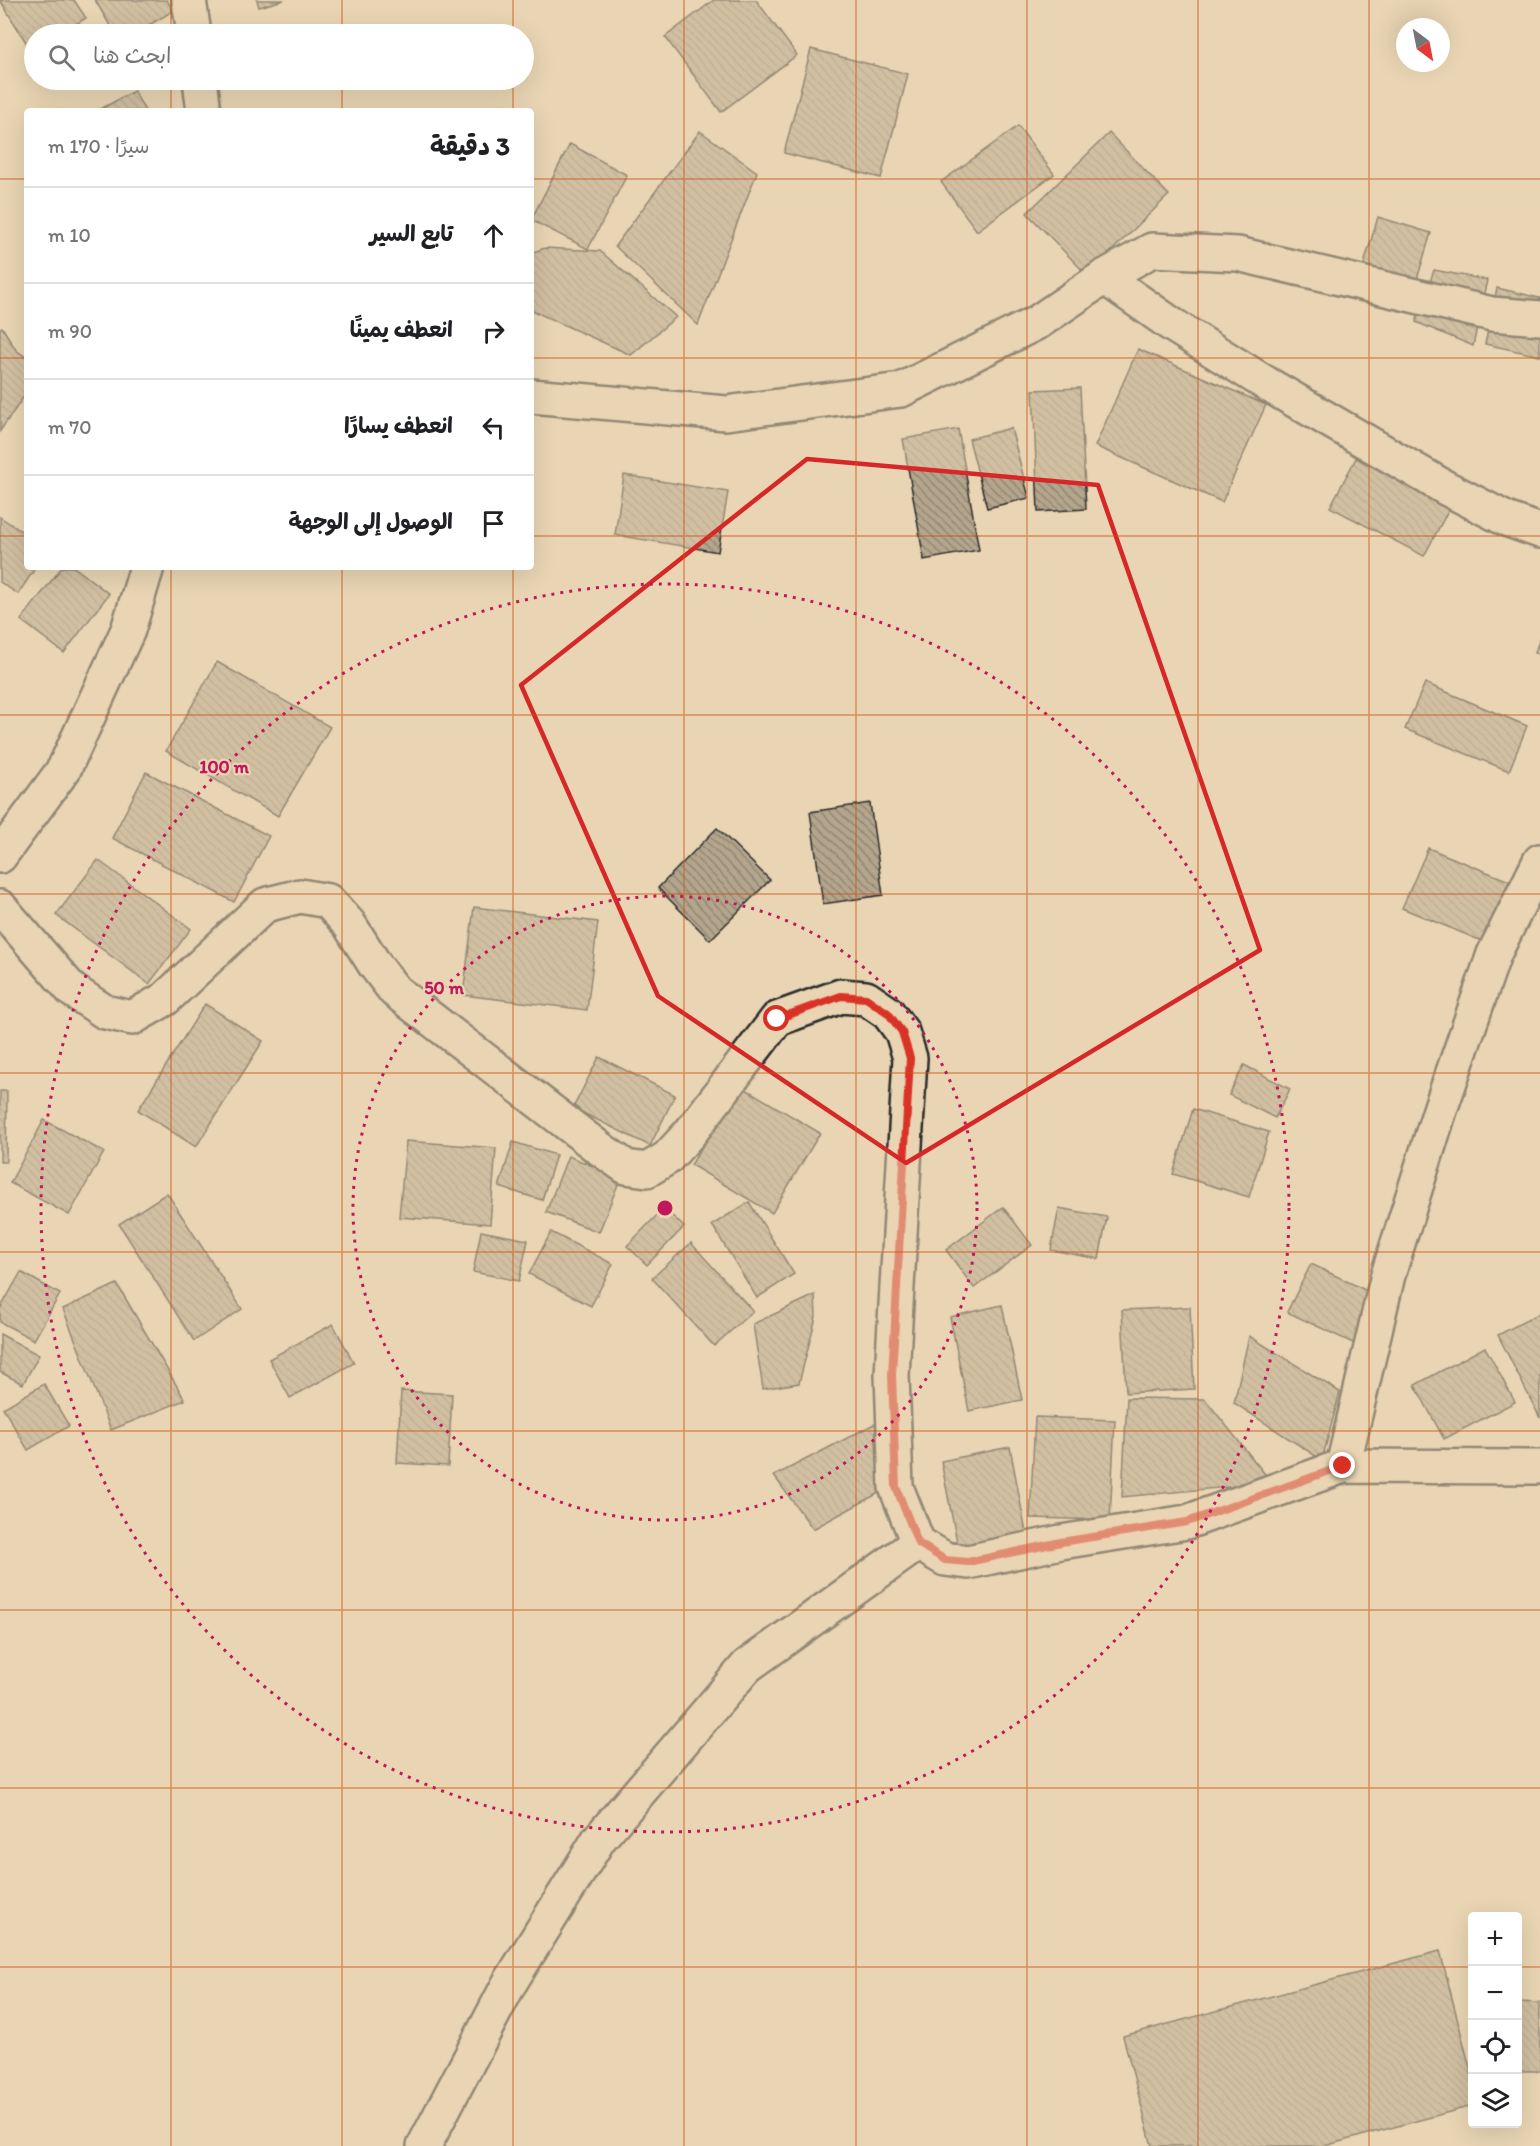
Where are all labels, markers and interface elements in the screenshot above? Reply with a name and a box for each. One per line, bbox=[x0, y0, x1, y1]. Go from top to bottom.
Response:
north arrow bbox=[1396, 18, 1450, 72]
search box bbox=[24, 24, 534, 90]
icon: search bbox=[45, 41, 78, 74]
text: ابحث هنا bbox=[93, 42, 172, 69]
text: 3 دقيقة bbox=[430, 130, 510, 162]
text: سيرًا · 170 m bbox=[48, 134, 149, 158]
icon: ahead bbox=[477, 219, 510, 252]
text: تابع السير bbox=[370, 220, 453, 247]
text: 10 m bbox=[48, 223, 91, 247]
icon: right bbox=[477, 315, 510, 348]
text: انعطف يمينًا bbox=[350, 316, 453, 343]
text: 90 m bbox=[48, 319, 92, 343]
icon: left bbox=[477, 411, 510, 444]
text: انعطف يسارًا bbox=[344, 412, 453, 439]
text: 70 m bbox=[48, 415, 92, 439]
icon: arrive bbox=[477, 507, 510, 540]
text: الوصول إلى الوجهة bbox=[288, 508, 453, 535]
text: 100 m bbox=[199, 756, 250, 778]
text: 50 m bbox=[424, 977, 465, 999]
route start bbox=[763, 1005, 789, 1031]
centre of rings bbox=[655, 1198, 675, 1218]
route end bbox=[1329, 1452, 1355, 1478]
map controls bbox=[1468, 1912, 1522, 2128]
button: + bbox=[1468, 1912, 1522, 1966]
button: − bbox=[1468, 1966, 1522, 2020]
button: locate bbox=[1468, 2020, 1522, 2074]
button: layers bbox=[1468, 2074, 1522, 2128]

